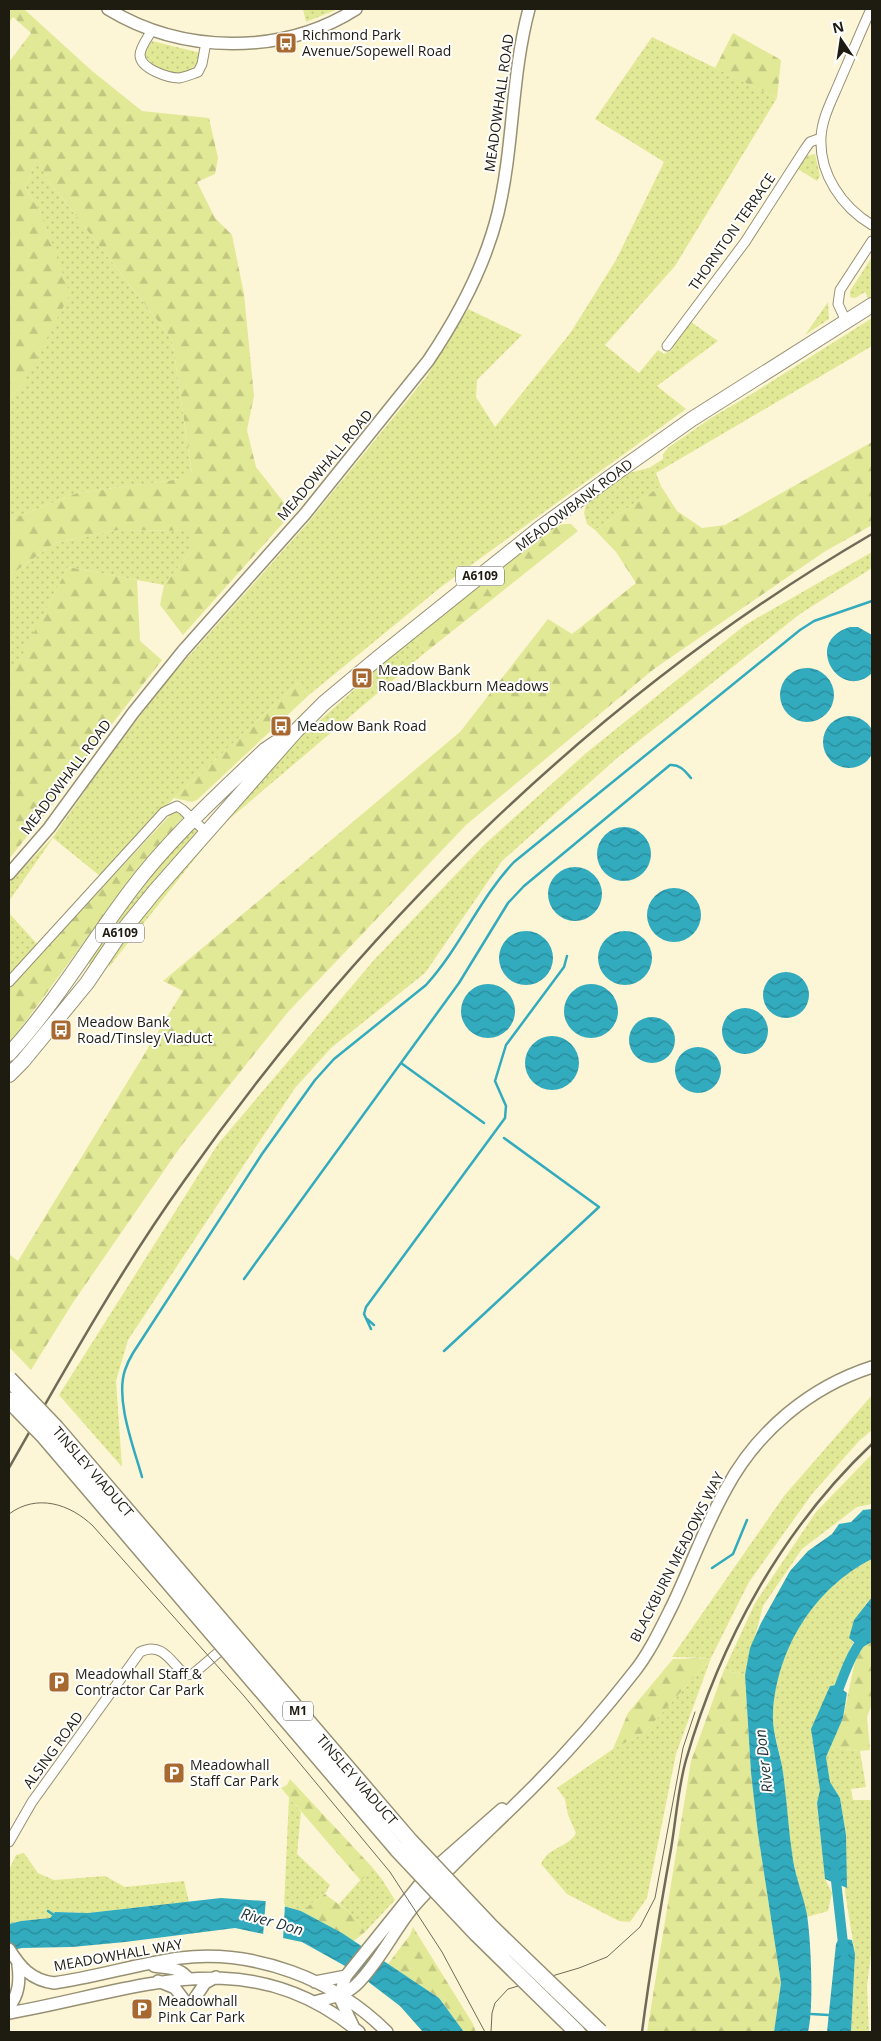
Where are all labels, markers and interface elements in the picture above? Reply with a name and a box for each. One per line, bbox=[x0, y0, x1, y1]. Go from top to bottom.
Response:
north arrow bbox=[816, 15, 866, 65]
text: N bbox=[830, 16, 846, 37]
place label: Richmond Park Avenue/Sopewell Road bbox=[302, 25, 451, 60]
bus stop icon: Richmond Park Avenue/Sopewell Road bbox=[274, 31, 298, 55]
street label: MEADOWHALL ROAD bbox=[479, 33, 518, 173]
street label: THORNTON TERRACE bbox=[684, 169, 779, 294]
street label: MEADOWHALL ROAD bbox=[273, 405, 377, 524]
street label: MEADOWBANK ROAD bbox=[511, 454, 636, 555]
road number: A6109 bbox=[456, 566, 504, 586]
place label: Meadow Bank Road/Blackburn Meadows bbox=[378, 660, 549, 695]
bus stop icon: Meadow Bank Road/Blackburn Meadows bbox=[350, 666, 374, 690]
bus stop icon: Meadow Bank Road bbox=[269, 714, 293, 738]
street label: MEADOWHALL ROAD bbox=[16, 715, 115, 838]
place label: Meadow Bank Road bbox=[297, 716, 427, 735]
road number: A6109 bbox=[96, 924, 144, 942]
place label: Meadow Bank Road/Tinsley Viaduct bbox=[77, 1012, 213, 1047]
bus stop icon: Meadow Bank Road/Tinsley Viaduct bbox=[49, 1018, 73, 1042]
street label: TINSLEY VIADUCT bbox=[49, 1422, 138, 1521]
street label: BLACKBURN MEADOWS WAY bbox=[625, 1468, 728, 1645]
place label: Meadowhall Staff & Contractor Car Park bbox=[75, 1664, 205, 1699]
parking icon: Meadowhall Staff & Contractor Car Park bbox=[47, 1670, 71, 1694]
road number: M1 bbox=[283, 1702, 313, 1720]
street label: ALSING ROAD bbox=[18, 1707, 87, 1792]
water label: River Don bbox=[749, 1728, 777, 1794]
street label: TINSLEY VIADUCT bbox=[313, 1730, 402, 1829]
place label: Meadowhall Staff Car Park bbox=[190, 1755, 279, 1790]
parking icon: Meadowhall Staff Car Park bbox=[162, 1761, 186, 1785]
water label: River Don bbox=[239, 1903, 306, 1939]
street label: MEADOWHALL WAY bbox=[52, 1934, 184, 1975]
place label: Meadowhall Pink Car Park bbox=[158, 1991, 245, 2026]
parking icon: Meadowhall Pink Car Park bbox=[130, 1997, 154, 2021]

